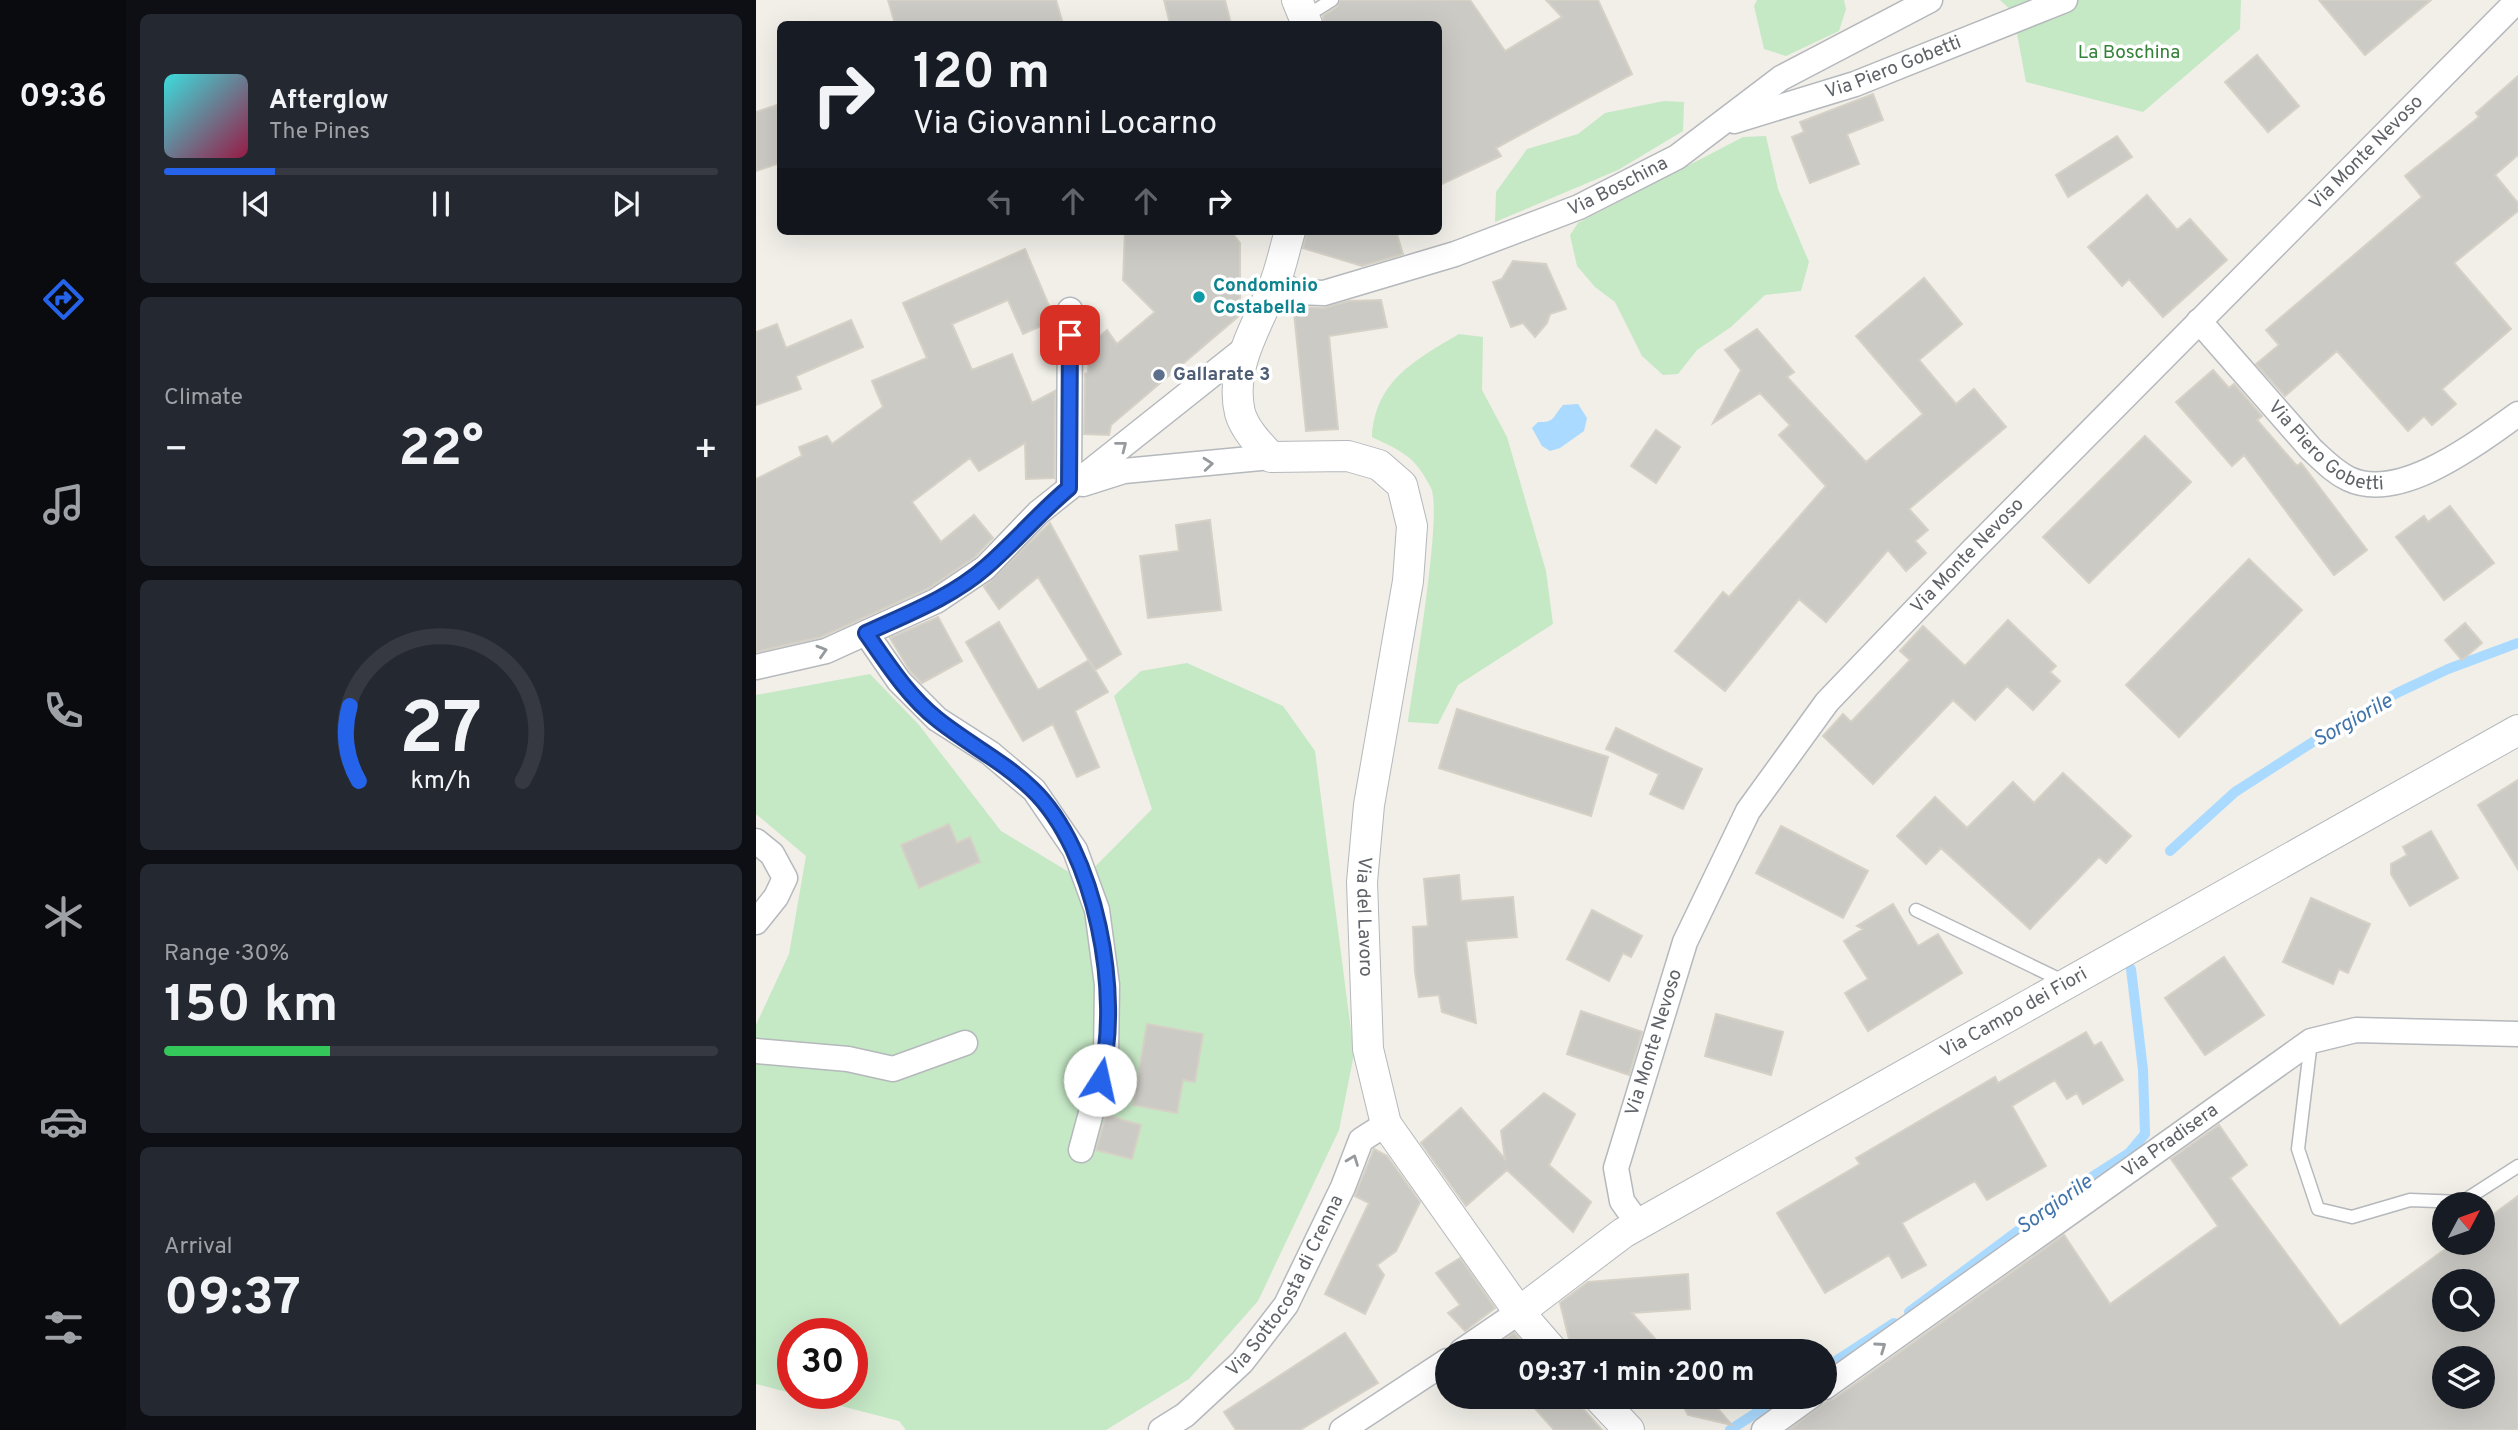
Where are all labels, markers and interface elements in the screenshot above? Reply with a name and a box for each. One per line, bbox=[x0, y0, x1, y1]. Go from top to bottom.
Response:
street label: Via Piero Gobetti bbox=[1822, 31, 1965, 104]
park label: La Boschina bbox=[2078, 41, 2180, 65]
text: 120 m bbox=[913, 44, 1050, 106]
icon: right bbox=[798, 49, 889, 140]
text: 09:36 bbox=[19, 78, 107, 118]
text: Afterglow bbox=[269, 85, 389, 118]
street label: Via Monte Nevoso bbox=[2304, 90, 2429, 215]
text: Via Giovanni Locarno bbox=[913, 105, 1217, 145]
text: The Pines bbox=[269, 118, 370, 147]
street label: Via Boschina bbox=[1565, 152, 1672, 222]
icon: left bbox=[981, 182, 1019, 220]
icon: ahead bbox=[1054, 182, 1092, 220]
icon: ahead bbox=[1127, 182, 1165, 220]
icon: right bbox=[1200, 182, 1238, 220]
icon: previous bbox=[237, 185, 275, 223]
icon: pause bbox=[422, 185, 460, 223]
icon: next bbox=[607, 185, 645, 223]
place label: Condominio Costabella bbox=[1213, 274, 1318, 320]
icon: directions bbox=[39, 275, 88, 324]
marker: Condominio Costabella bbox=[1191, 289, 1207, 305]
pin bbox=[1040, 305, 1100, 365]
icon: arrive bbox=[1051, 316, 1089, 354]
place label: Gallarate 3 bbox=[1173, 363, 1270, 387]
marker: Gallarate 3 bbox=[1151, 367, 1167, 383]
text: Climate bbox=[164, 384, 243, 413]
street label: Via Piero Gobetti bbox=[2262, 396, 2384, 496]
text: 22° bbox=[398, 418, 484, 484]
text: − bbox=[164, 427, 189, 476]
text: + bbox=[693, 427, 718, 476]
one-way arrow bbox=[1114, 441, 1127, 454]
one-way arrow bbox=[1202, 457, 1213, 472]
icon: music bbox=[39, 480, 88, 529]
street label: Via Monte Nevoso bbox=[1906, 493, 2030, 619]
one-way arrow bbox=[816, 645, 828, 659]
icon: phone bbox=[39, 686, 88, 735]
text: 27 bbox=[400, 687, 482, 779]
water label: Sorgiorile bbox=[2308, 688, 2399, 754]
text: km/h bbox=[411, 766, 471, 798]
street label: Via del Lavoro bbox=[1350, 855, 1377, 977]
icon: climate bbox=[39, 892, 88, 941]
text: Range · 30% bbox=[164, 940, 289, 969]
street label: Via Campo dei Fiori bbox=[1936, 962, 2092, 1064]
street label: Via Monte Nevoso bbox=[1621, 966, 1688, 1119]
text: 150 km bbox=[164, 974, 338, 1040]
position arrow bbox=[1063, 1043, 1137, 1117]
icon: car bbox=[39, 1097, 88, 1146]
street label: Via Pradisera bbox=[2118, 1099, 2223, 1184]
one-way arrow bbox=[1345, 1154, 1359, 1166]
water label: Sorgiorile bbox=[2012, 1168, 2099, 1241]
street label: Via Sottocosta di Crenna bbox=[1221, 1191, 1349, 1382]
north arrow bbox=[2432, 1192, 2496, 1255]
map controls bbox=[2432, 1192, 2495, 1409]
text: Arrival bbox=[164, 1233, 233, 1262]
text: 09:37 bbox=[164, 1267, 301, 1333]
button: search bbox=[2432, 1269, 2495, 1332]
icon: filters bbox=[39, 1303, 88, 1352]
speed limit sign: 30 bbox=[777, 1318, 868, 1409]
one-way arrow bbox=[1873, 1343, 1886, 1355]
button: layers bbox=[2432, 1346, 2495, 1409]
text: 09:37 · 1 min · 200 m bbox=[1518, 1357, 1754, 1390]

